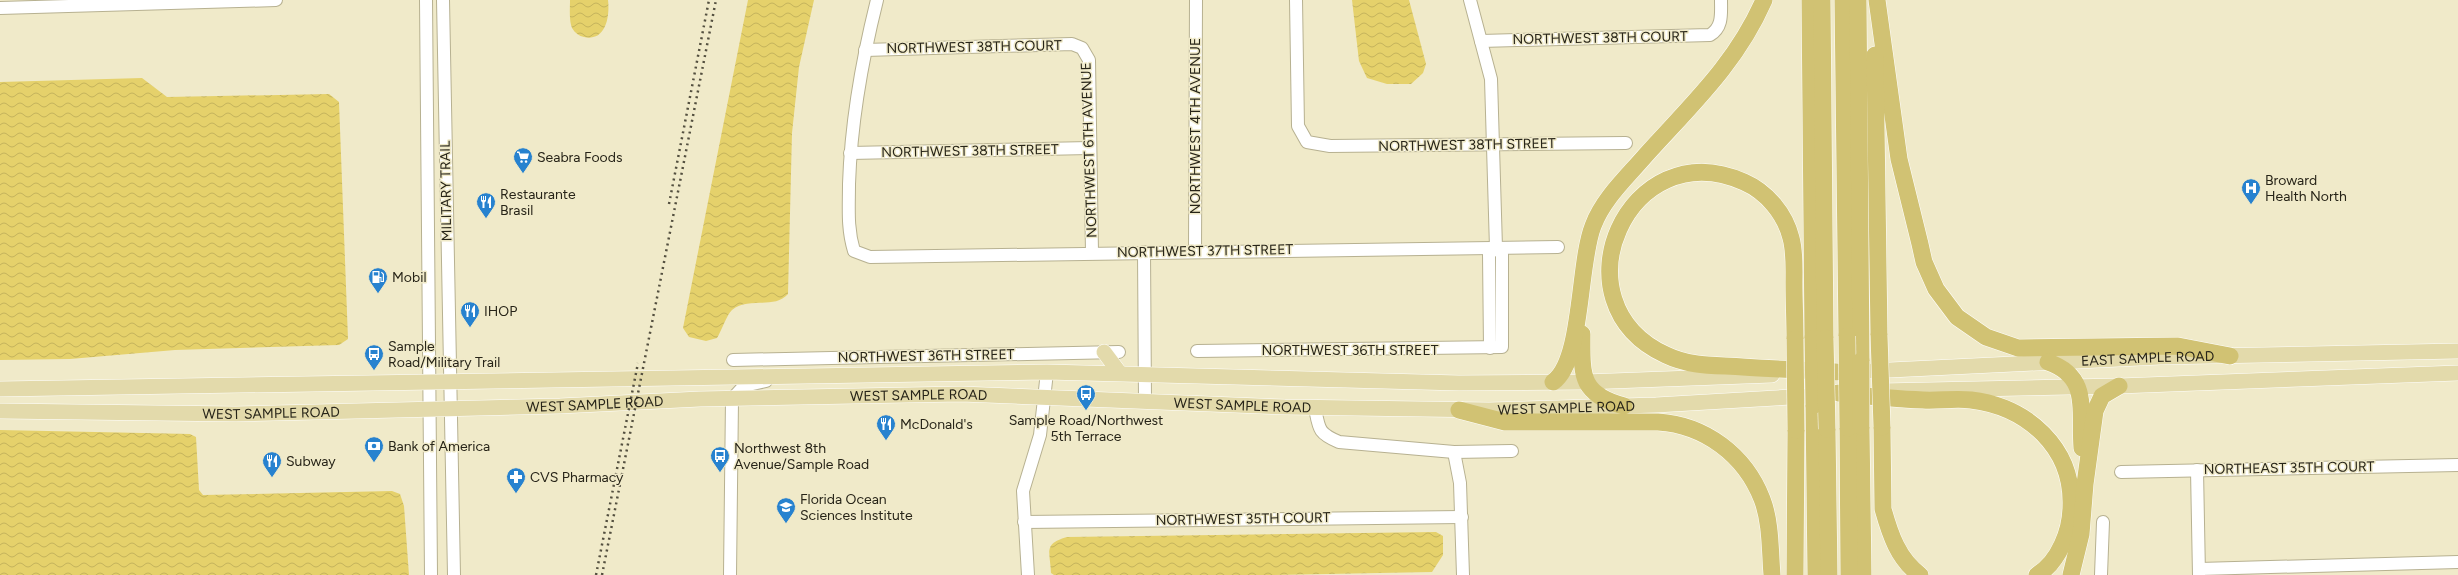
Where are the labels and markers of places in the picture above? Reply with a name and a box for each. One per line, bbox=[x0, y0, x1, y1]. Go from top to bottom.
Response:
supermarket icon: Seabra Foods bbox=[512, 146, 534, 174]
place label: Seabra Foods bbox=[537, 149, 622, 166]
place label: Broward Health North bbox=[2265, 172, 2347, 205]
hospital icon: Broward Health North bbox=[2240, 177, 2262, 205]
place label: Restaurante Brasil bbox=[500, 186, 576, 219]
restaurant icon: Restaurante Brasil bbox=[475, 191, 497, 219]
fuel station icon: Mobil bbox=[367, 266, 389, 294]
place label: Mobil bbox=[392, 269, 427, 286]
restaurant icon: IHOP bbox=[459, 300, 481, 328]
place label: IHOP bbox=[484, 303, 517, 320]
place label: Sample Road/Military Trail bbox=[388, 338, 500, 371]
bus stop icon: Sample Road/Military Trail bbox=[363, 343, 385, 371]
bus stop icon: Sample Road/Northwest 5th Terrace bbox=[1075, 383, 1097, 411]
place label: Sample Road/Northwest 5th Terrace bbox=[1009, 412, 1163, 445]
restaurant icon: McDonald's bbox=[875, 413, 897, 441]
place label: McDonald's bbox=[900, 416, 973, 433]
bank icon: Bank of America bbox=[363, 435, 385, 463]
place label: Bank of America bbox=[388, 438, 490, 455]
place label: Northwest 8th Avenue/Sample Road bbox=[734, 440, 869, 473]
bus stop icon: Northwest 8th Avenue/Sample Road bbox=[709, 445, 731, 473]
restaurant icon: Subway bbox=[261, 450, 283, 478]
place label: Subway bbox=[286, 453, 336, 470]
pharmacy icon: CVS Pharmacy bbox=[505, 466, 527, 494]
place label: CVS Pharmacy bbox=[530, 469, 624, 486]
place label: Florida Ocean Sciences Institute bbox=[800, 491, 913, 524]
school or university icon: Florida Ocean Sciences Institute bbox=[775, 496, 797, 524]

